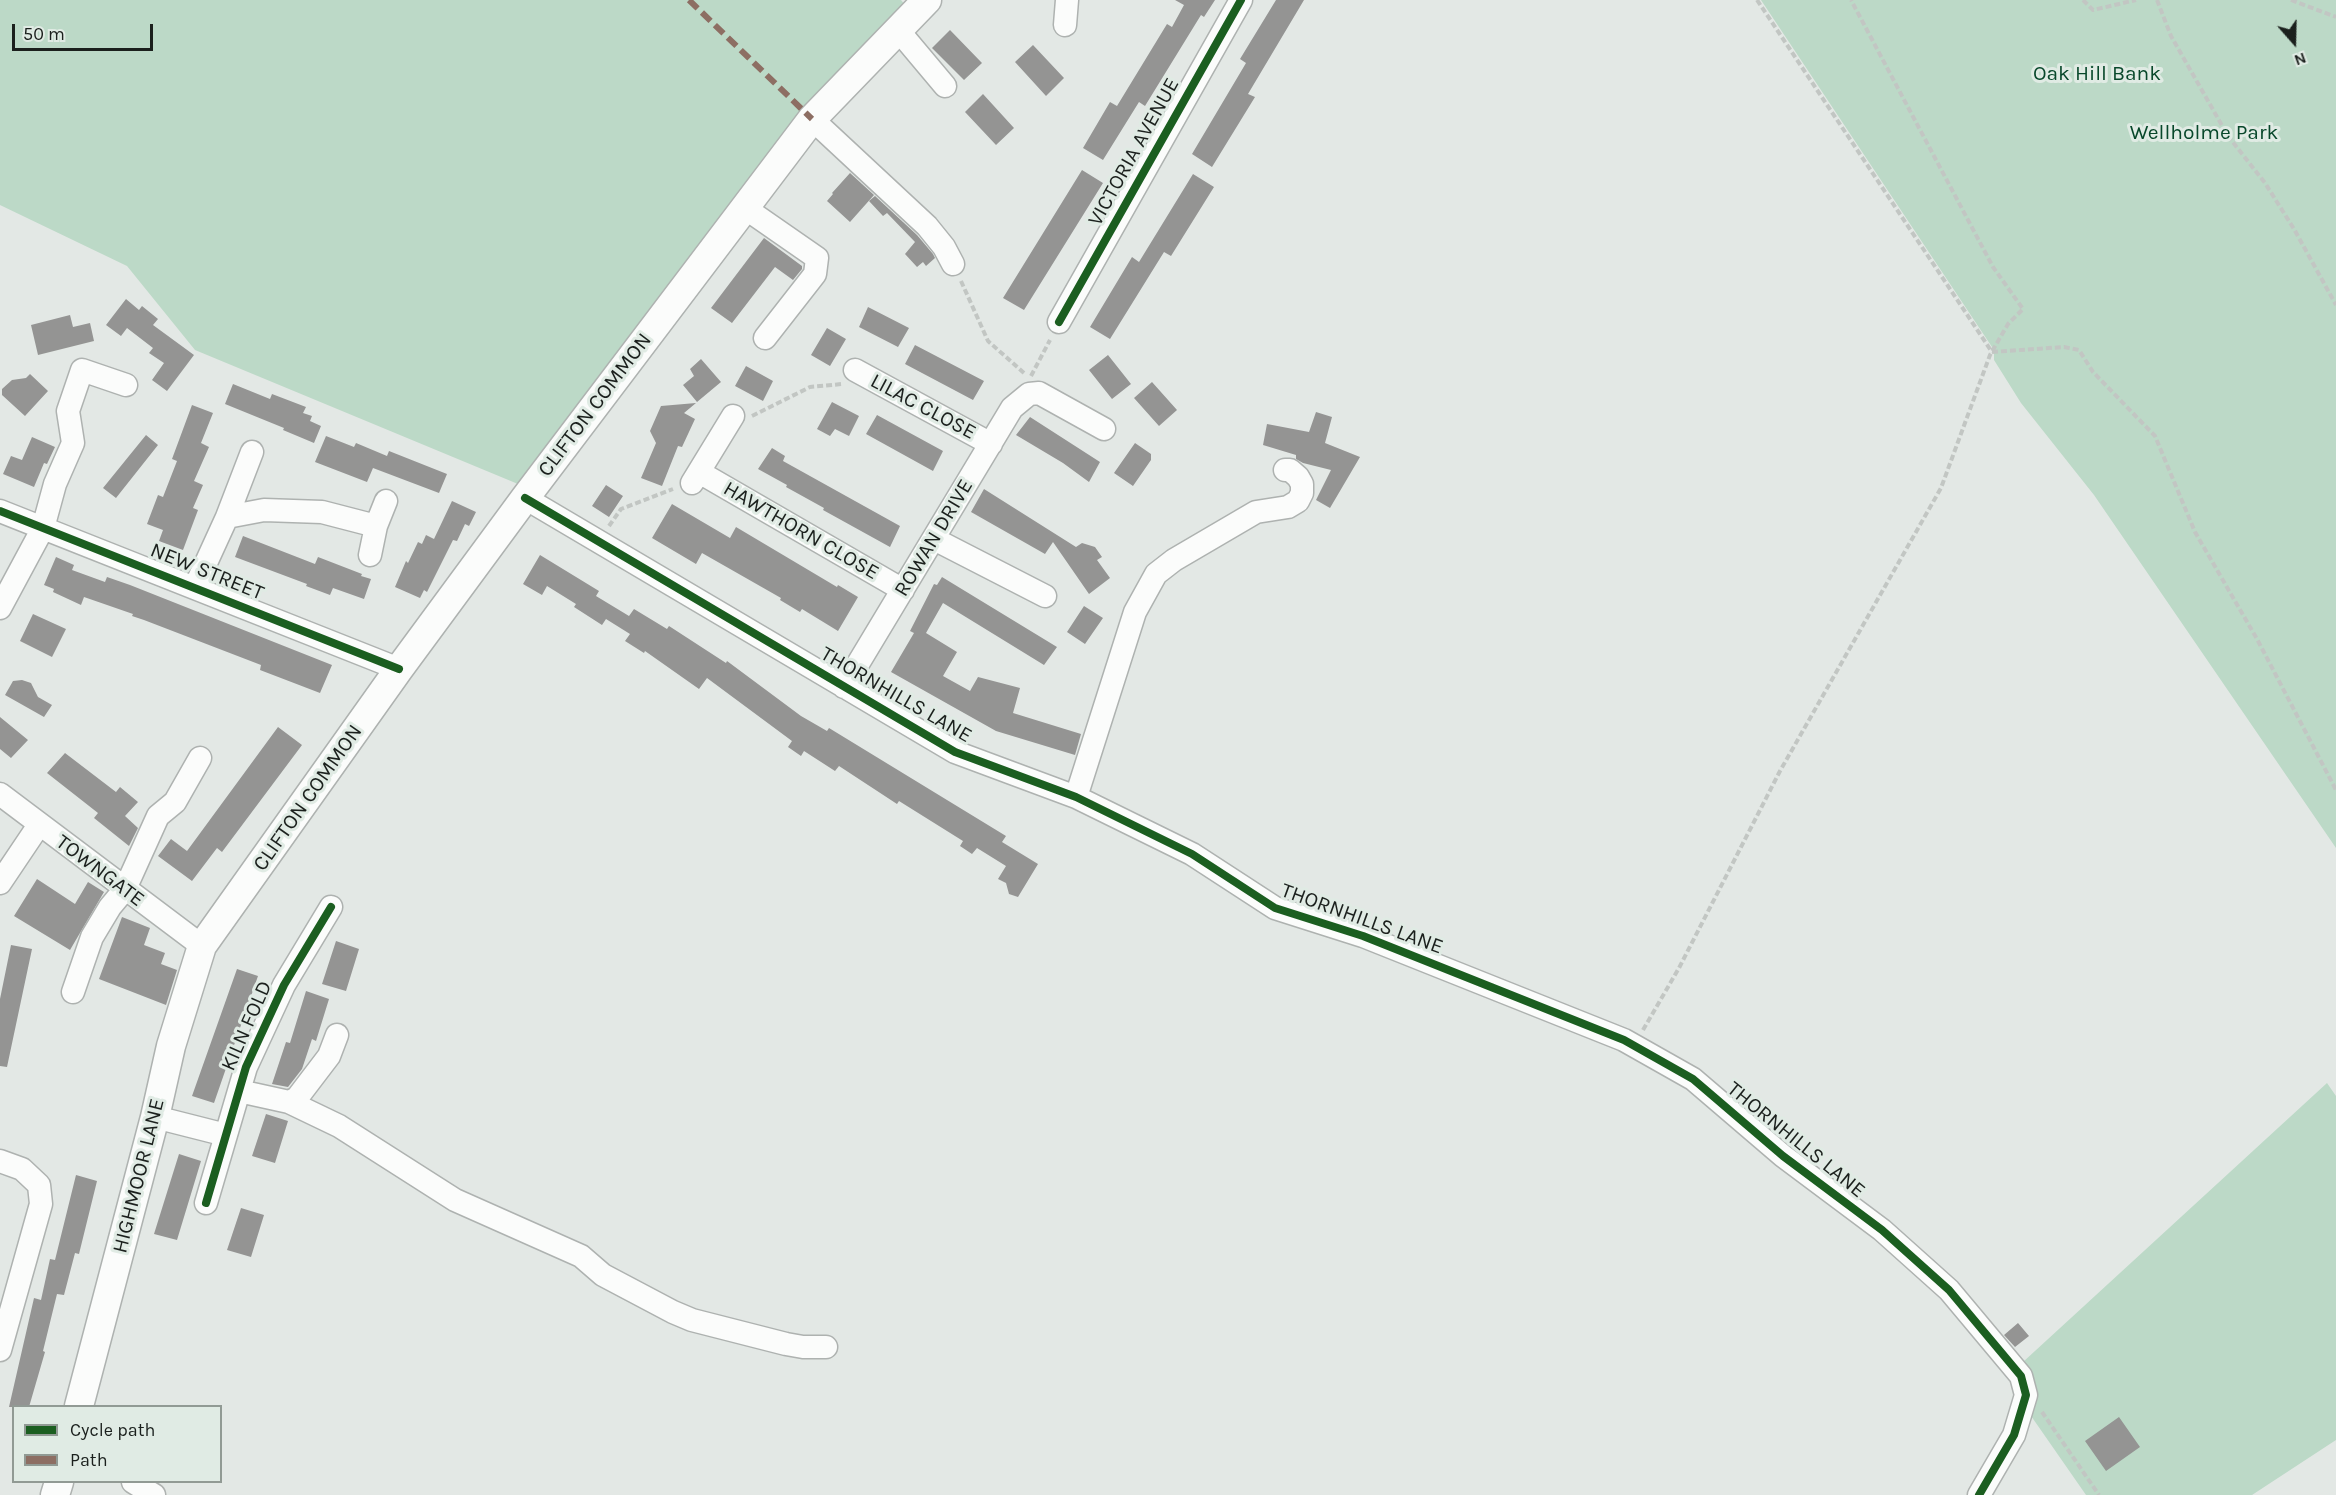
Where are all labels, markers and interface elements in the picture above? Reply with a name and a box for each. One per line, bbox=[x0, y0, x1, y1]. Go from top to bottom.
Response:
scale bar bbox=[15, 12, 156, 50]
north arrow bbox=[2264, 12, 2324, 72]
text: 50 m bbox=[23, 23, 65, 45]
text: N bbox=[2292, 48, 2309, 70]
park label: Oak Hill Bank bbox=[2033, 61, 2161, 87]
street label: VICTORIA AVENUE bbox=[1083, 74, 1185, 230]
park label: Wellholme Park bbox=[2130, 120, 2278, 146]
street label: CLIFTON COMMON bbox=[533, 328, 657, 482]
street label: LILAC CLOSE bbox=[866, 369, 980, 445]
street label: ROWAN DRIVE bbox=[889, 475, 979, 601]
street label: HAWTHORN CLOSE bbox=[719, 476, 883, 586]
street label: NEW STREET bbox=[147, 538, 267, 606]
street label: THORNHILLS LANE bbox=[816, 641, 976, 749]
street label: CLIFTON COMMON bbox=[248, 720, 368, 876]
street label: TOWNGATE bbox=[51, 830, 149, 912]
street label: THORNHILLS LANE bbox=[1278, 878, 1446, 960]
street label: KILN FOLD bbox=[216, 977, 278, 1075]
street label: THORNHILLS LANE bbox=[1722, 1077, 1870, 1203]
street label: HIGHMOOR LANE bbox=[108, 1096, 170, 1256]
legend bbox=[12, 1405, 222, 1483]
text: Cycle path bbox=[70, 1419, 155, 1441]
text: Path bbox=[70, 1449, 108, 1471]

